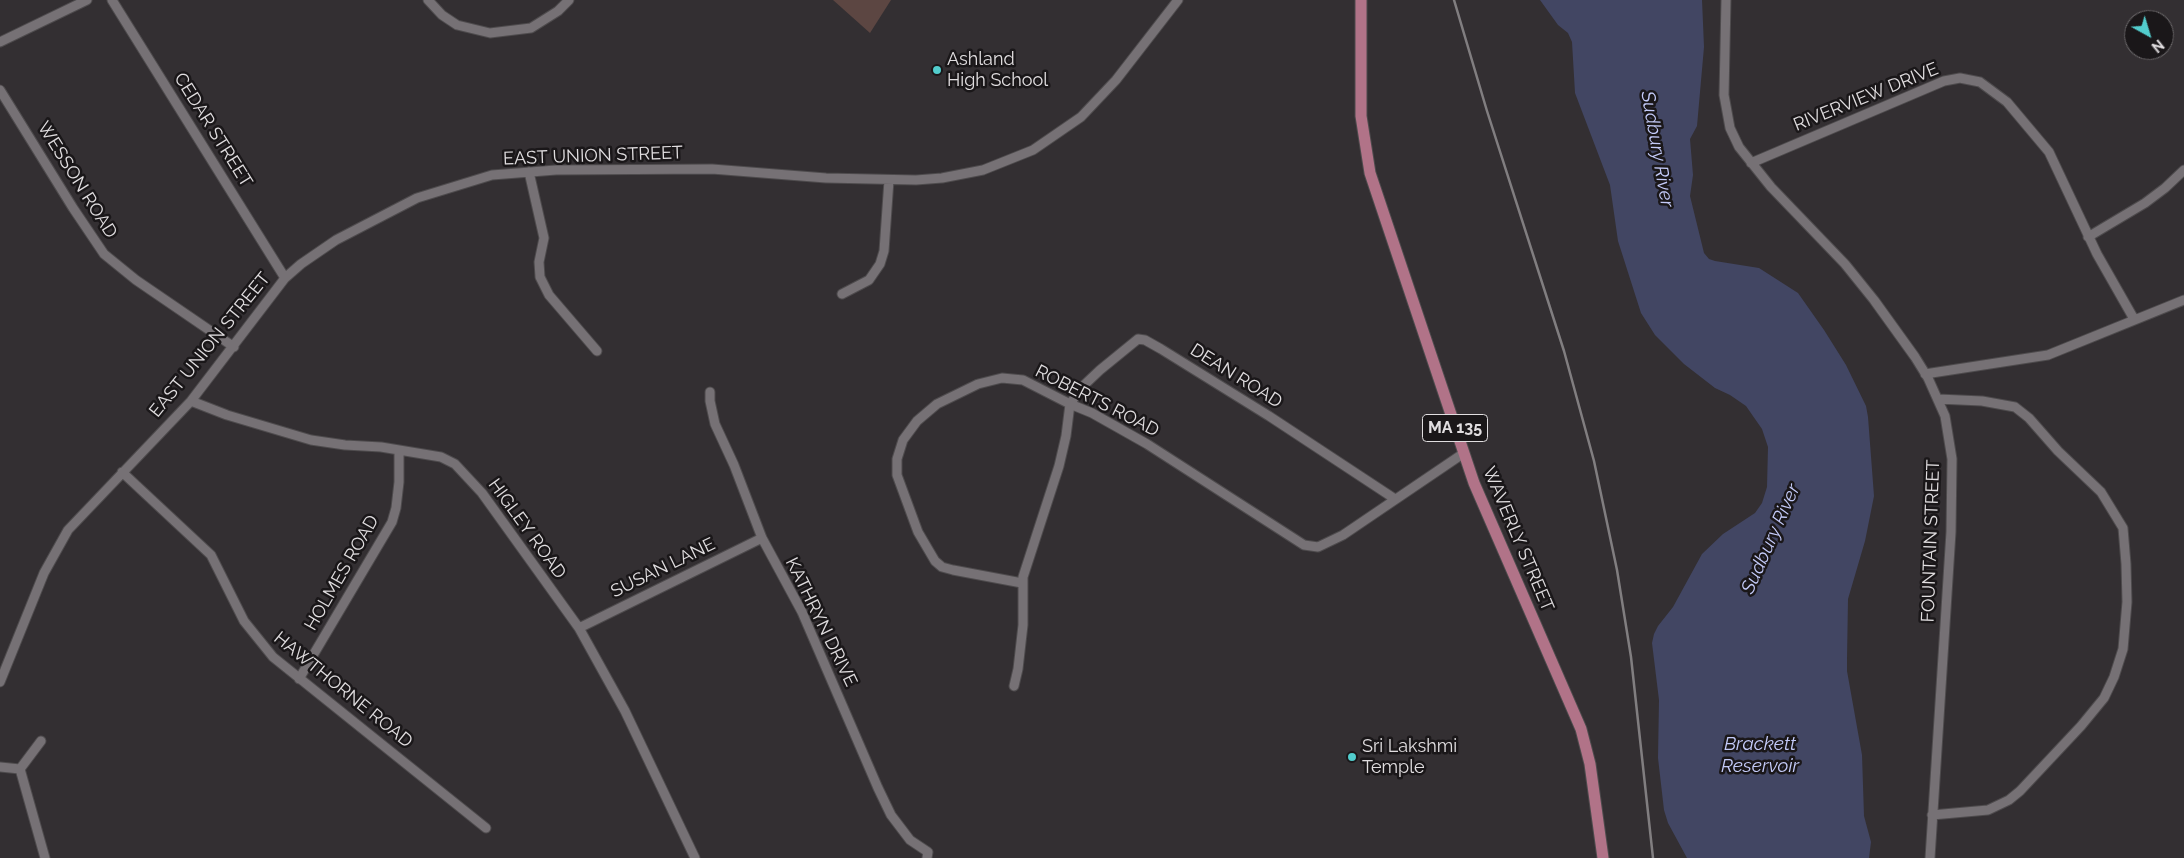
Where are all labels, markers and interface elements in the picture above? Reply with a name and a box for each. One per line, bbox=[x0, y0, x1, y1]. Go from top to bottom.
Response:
north arrow bbox=[2124, 10, 2174, 60]
text: N bbox=[2149, 36, 2167, 55]
place label: Ashland High School bbox=[947, 49, 1048, 92]
street label: RIVERVIEW DRIVE bbox=[1790, 58, 1942, 136]
marker: Ashland High School bbox=[931, 64, 943, 76]
street label: CEDAR STREET bbox=[169, 69, 257, 191]
water label: Sudbury River bbox=[1636, 89, 1678, 209]
street label: WESSON ROAD bbox=[32, 118, 122, 242]
street label: EAST UNION STREET bbox=[503, 142, 683, 170]
street label: EAST UNION STREET bbox=[145, 268, 275, 422]
street label: DEAN ROAD bbox=[1186, 339, 1286, 413]
street label: ROBERTS ROAD bbox=[1031, 360, 1163, 442]
road number: MA 135 bbox=[1422, 414, 1488, 442]
street label: FOUNTAIN STREET bbox=[1917, 459, 1945, 623]
street label: WAVERLY STREET bbox=[1478, 463, 1558, 615]
street label: HIGLEY ROAD bbox=[484, 475, 570, 583]
water label: Sudbury River bbox=[1737, 481, 1805, 597]
street label: HOLMES ROAD bbox=[300, 512, 384, 634]
street label: SUSAN LANE bbox=[607, 533, 719, 603]
street label: KATHRYN DRIVE bbox=[780, 554, 862, 690]
street label: HAWTHORNE ROAD bbox=[269, 627, 417, 753]
water label: Brackett Reservoir bbox=[1721, 733, 1799, 777]
place label: Sri Lakshmi Temple bbox=[1362, 736, 1457, 779]
marker: Sri Lakshmi Temple bbox=[1346, 751, 1358, 763]

